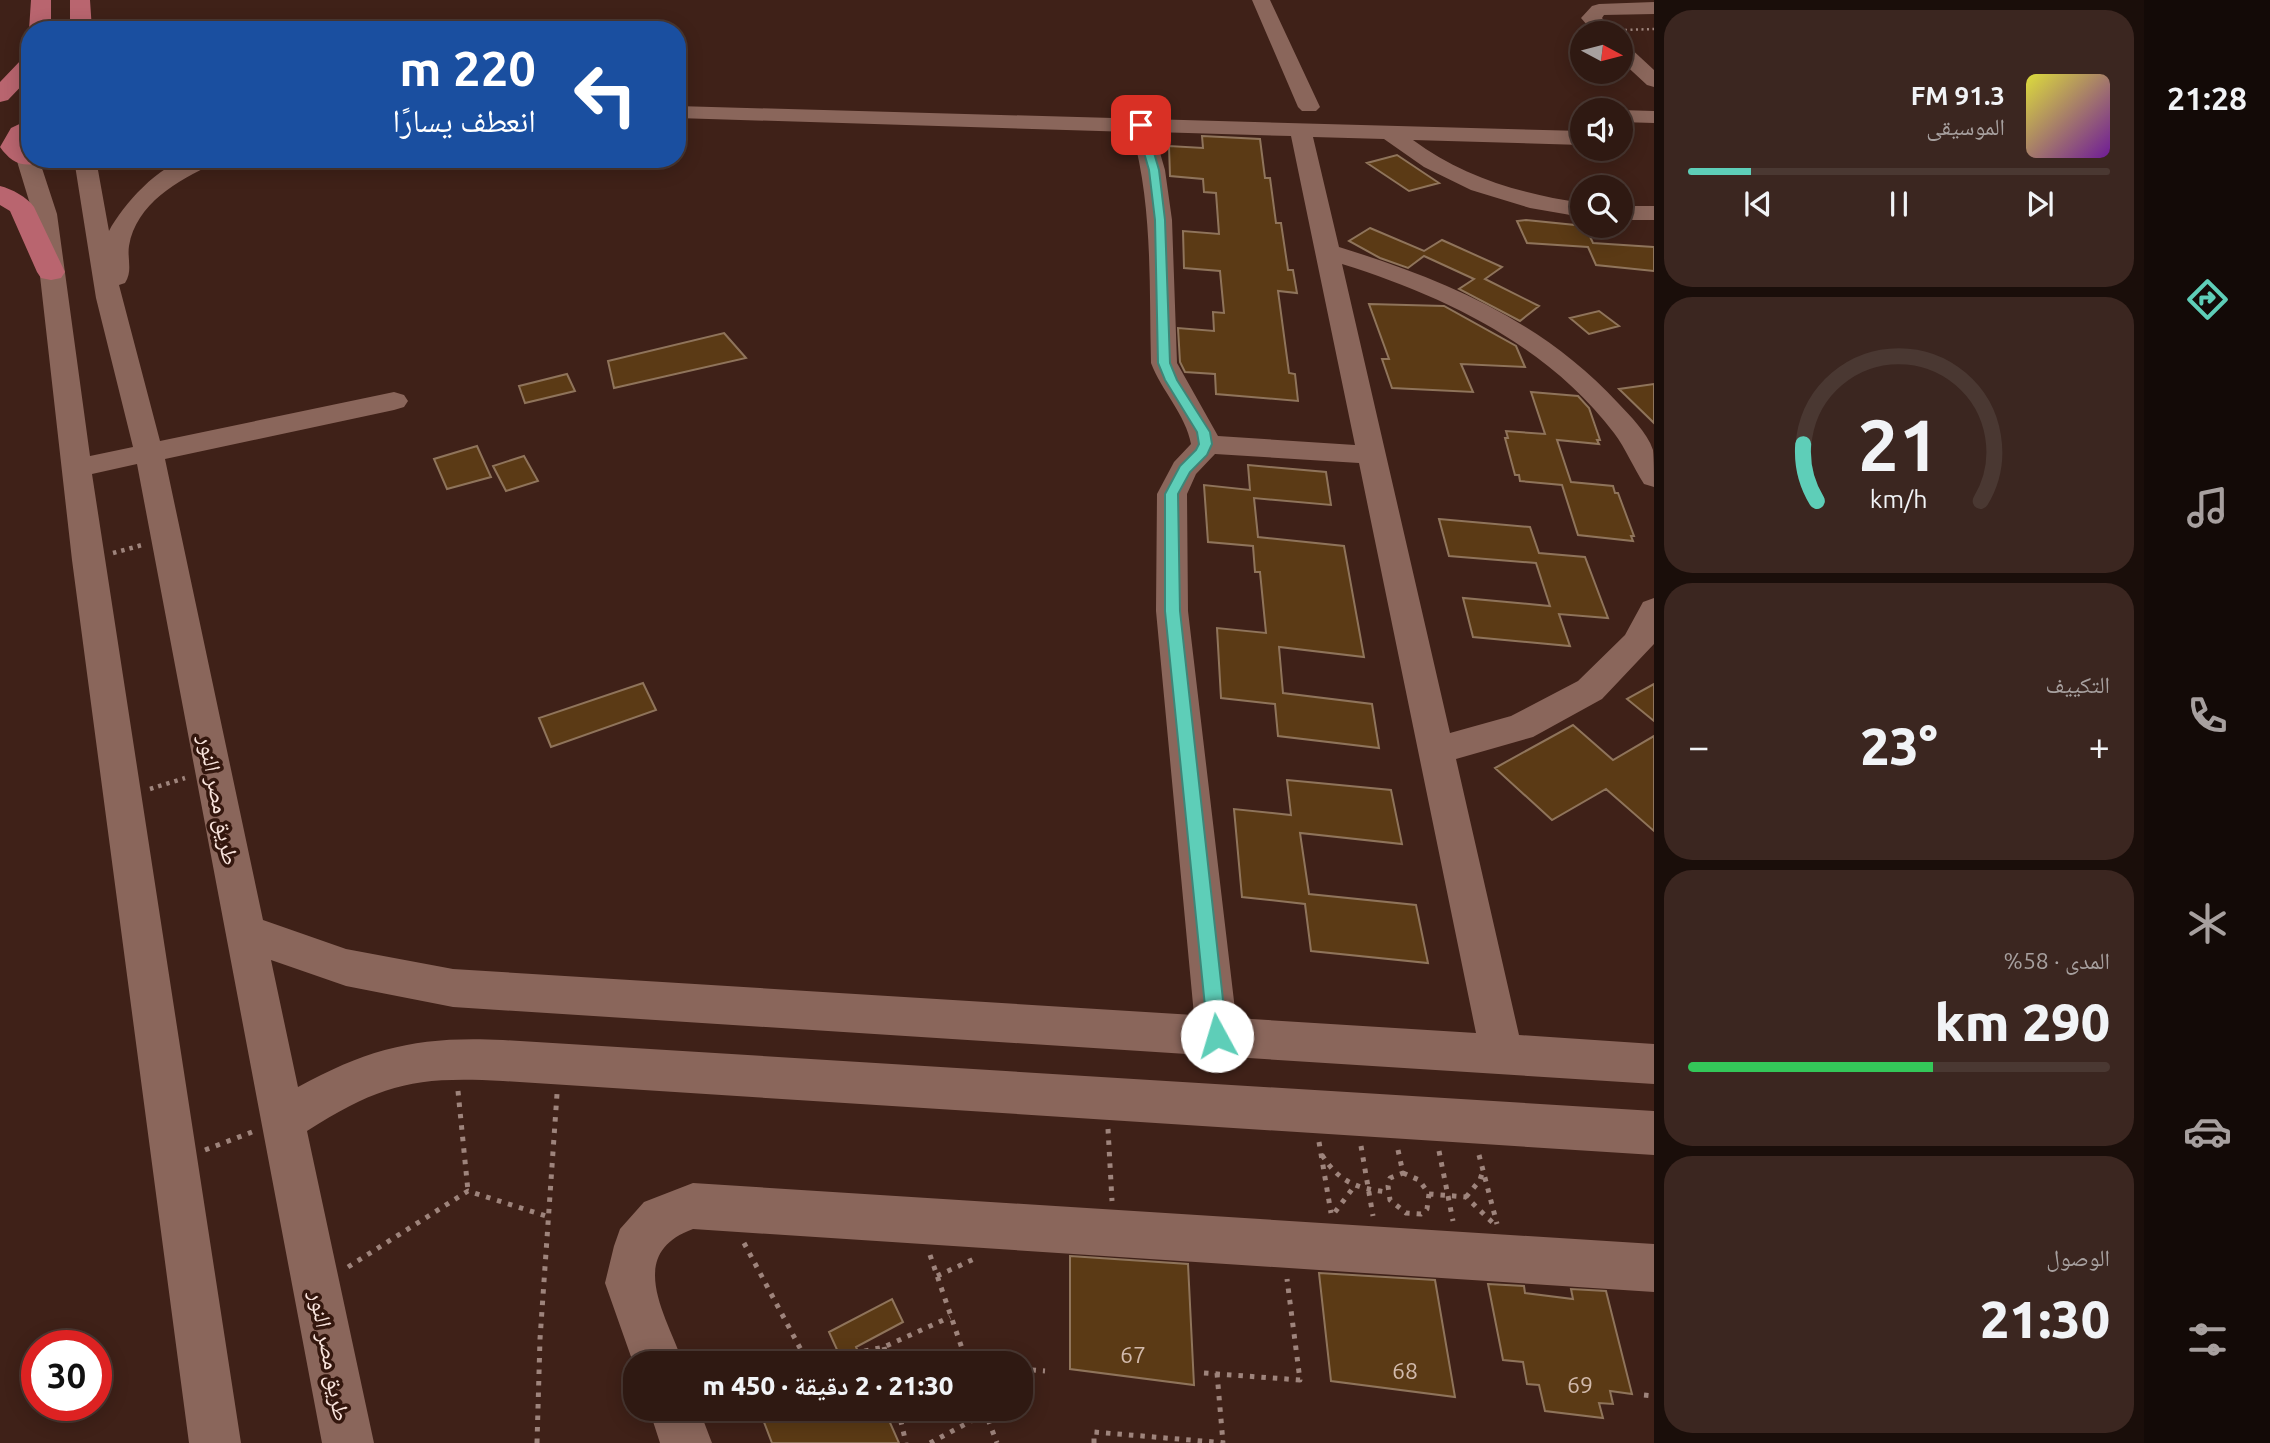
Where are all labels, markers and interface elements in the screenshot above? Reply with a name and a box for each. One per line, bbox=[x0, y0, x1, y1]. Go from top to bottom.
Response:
north arrow bbox=[1570, 21, 1633, 84]
map controls bbox=[1570, 21, 1633, 238]
text: 220 m bbox=[399, 40, 536, 95]
icon: left bbox=[560, 49, 651, 140]
text: 21:28 bbox=[2167, 80, 2247, 116]
text: 91.3 FM bbox=[1911, 81, 2005, 110]
pin bbox=[1111, 95, 1171, 155]
button: sound bbox=[1570, 98, 1633, 161]
text: انعطف يسارًا bbox=[392, 102, 536, 138]
icon: arrive bbox=[1122, 106, 1160, 144]
text: الموسيقى bbox=[1926, 114, 2005, 139]
button: search bbox=[1570, 175, 1633, 238]
icon: previous bbox=[1739, 185, 1777, 223]
icon: pause bbox=[1880, 185, 1918, 223]
icon: next bbox=[2021, 185, 2059, 223]
icon: directions bbox=[2183, 275, 2232, 324]
text: 21 bbox=[1858, 403, 1940, 485]
icon: music bbox=[2183, 483, 2232, 532]
text: km/h bbox=[1870, 485, 1928, 513]
text: التكييف bbox=[2045, 672, 2110, 697]
icon: phone bbox=[2183, 691, 2232, 740]
text: 23° bbox=[1860, 717, 1938, 775]
text: − bbox=[1688, 725, 1709, 767]
text: + bbox=[2089, 725, 2110, 767]
street label: طريق مصر النور bbox=[192, 732, 244, 867]
icon: climate bbox=[2183, 899, 2232, 948]
text: المدى · 58% bbox=[2004, 948, 2110, 973]
text: 290 km bbox=[1935, 993, 2110, 1051]
position arrow bbox=[1180, 999, 1254, 1073]
icon: car bbox=[2183, 1107, 2232, 1156]
text: الوصول bbox=[2046, 1245, 2110, 1270]
street label: طريق مصر النور bbox=[303, 1288, 355, 1423]
text: 21:30 bbox=[1980, 1290, 2110, 1348]
icon: filters bbox=[2183, 1315, 2232, 1364]
speed limit sign: 30 bbox=[21, 1330, 112, 1421]
house number: 67 bbox=[1120, 1342, 1146, 1367]
house number: 68 bbox=[1392, 1358, 1418, 1383]
text: 21:30 · 2 دقيقة · 450 m bbox=[702, 1371, 954, 1400]
house number: 69 bbox=[1567, 1372, 1593, 1397]

